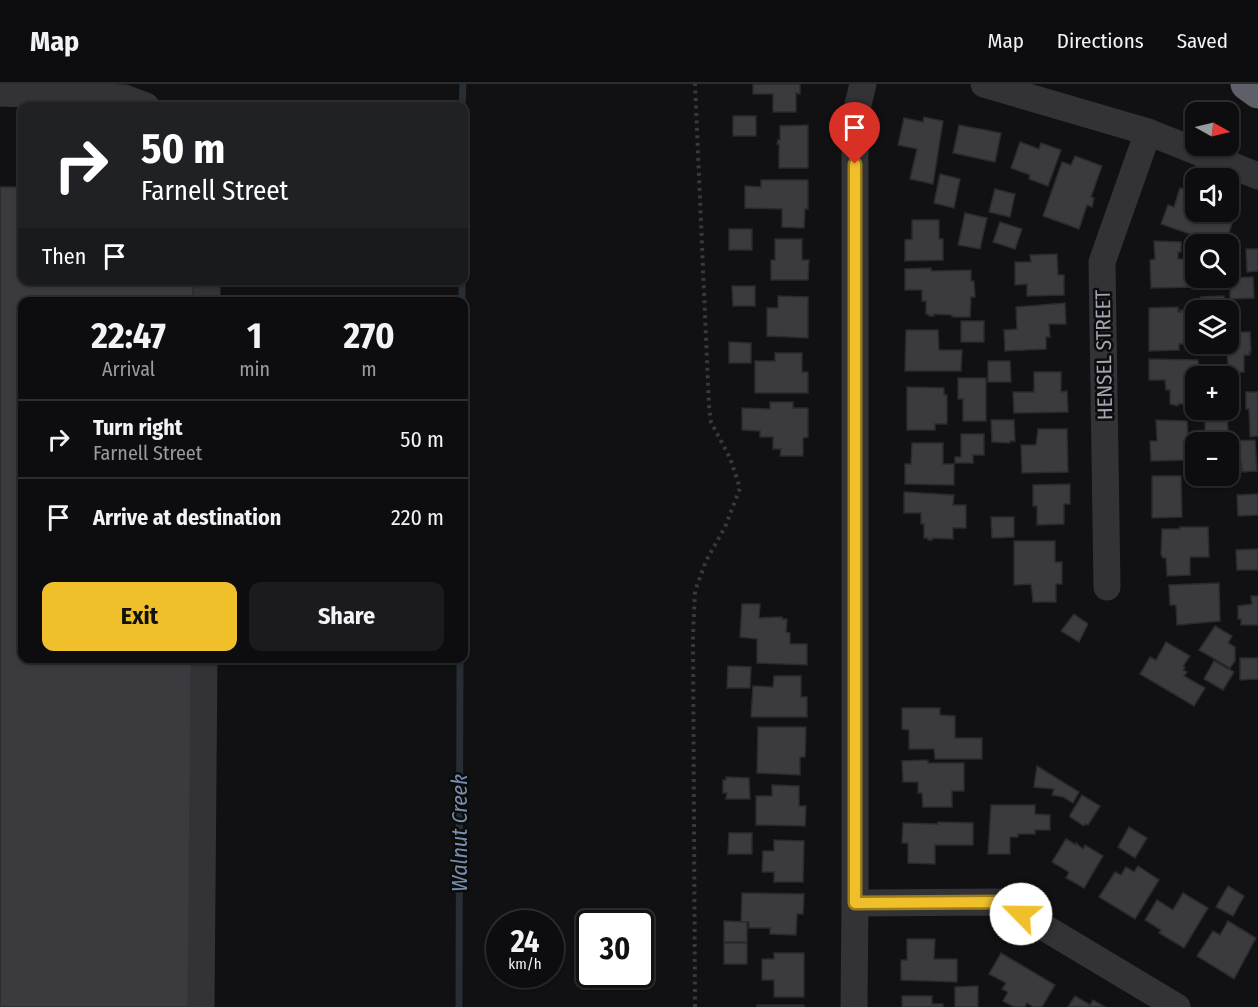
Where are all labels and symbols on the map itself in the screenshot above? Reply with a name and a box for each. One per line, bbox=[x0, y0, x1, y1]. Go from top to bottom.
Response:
pin bbox=[829, 102, 880, 164]
north arrow bbox=[1185, 102, 1239, 156]
street label: HENSEL STREET bbox=[1090, 289, 1118, 420]
water label: Walnut Creek bbox=[446, 774, 473, 892]
position arrow bbox=[989, 882, 1053, 946]
speed limit sign: 30 bbox=[576, 910, 654, 988]

